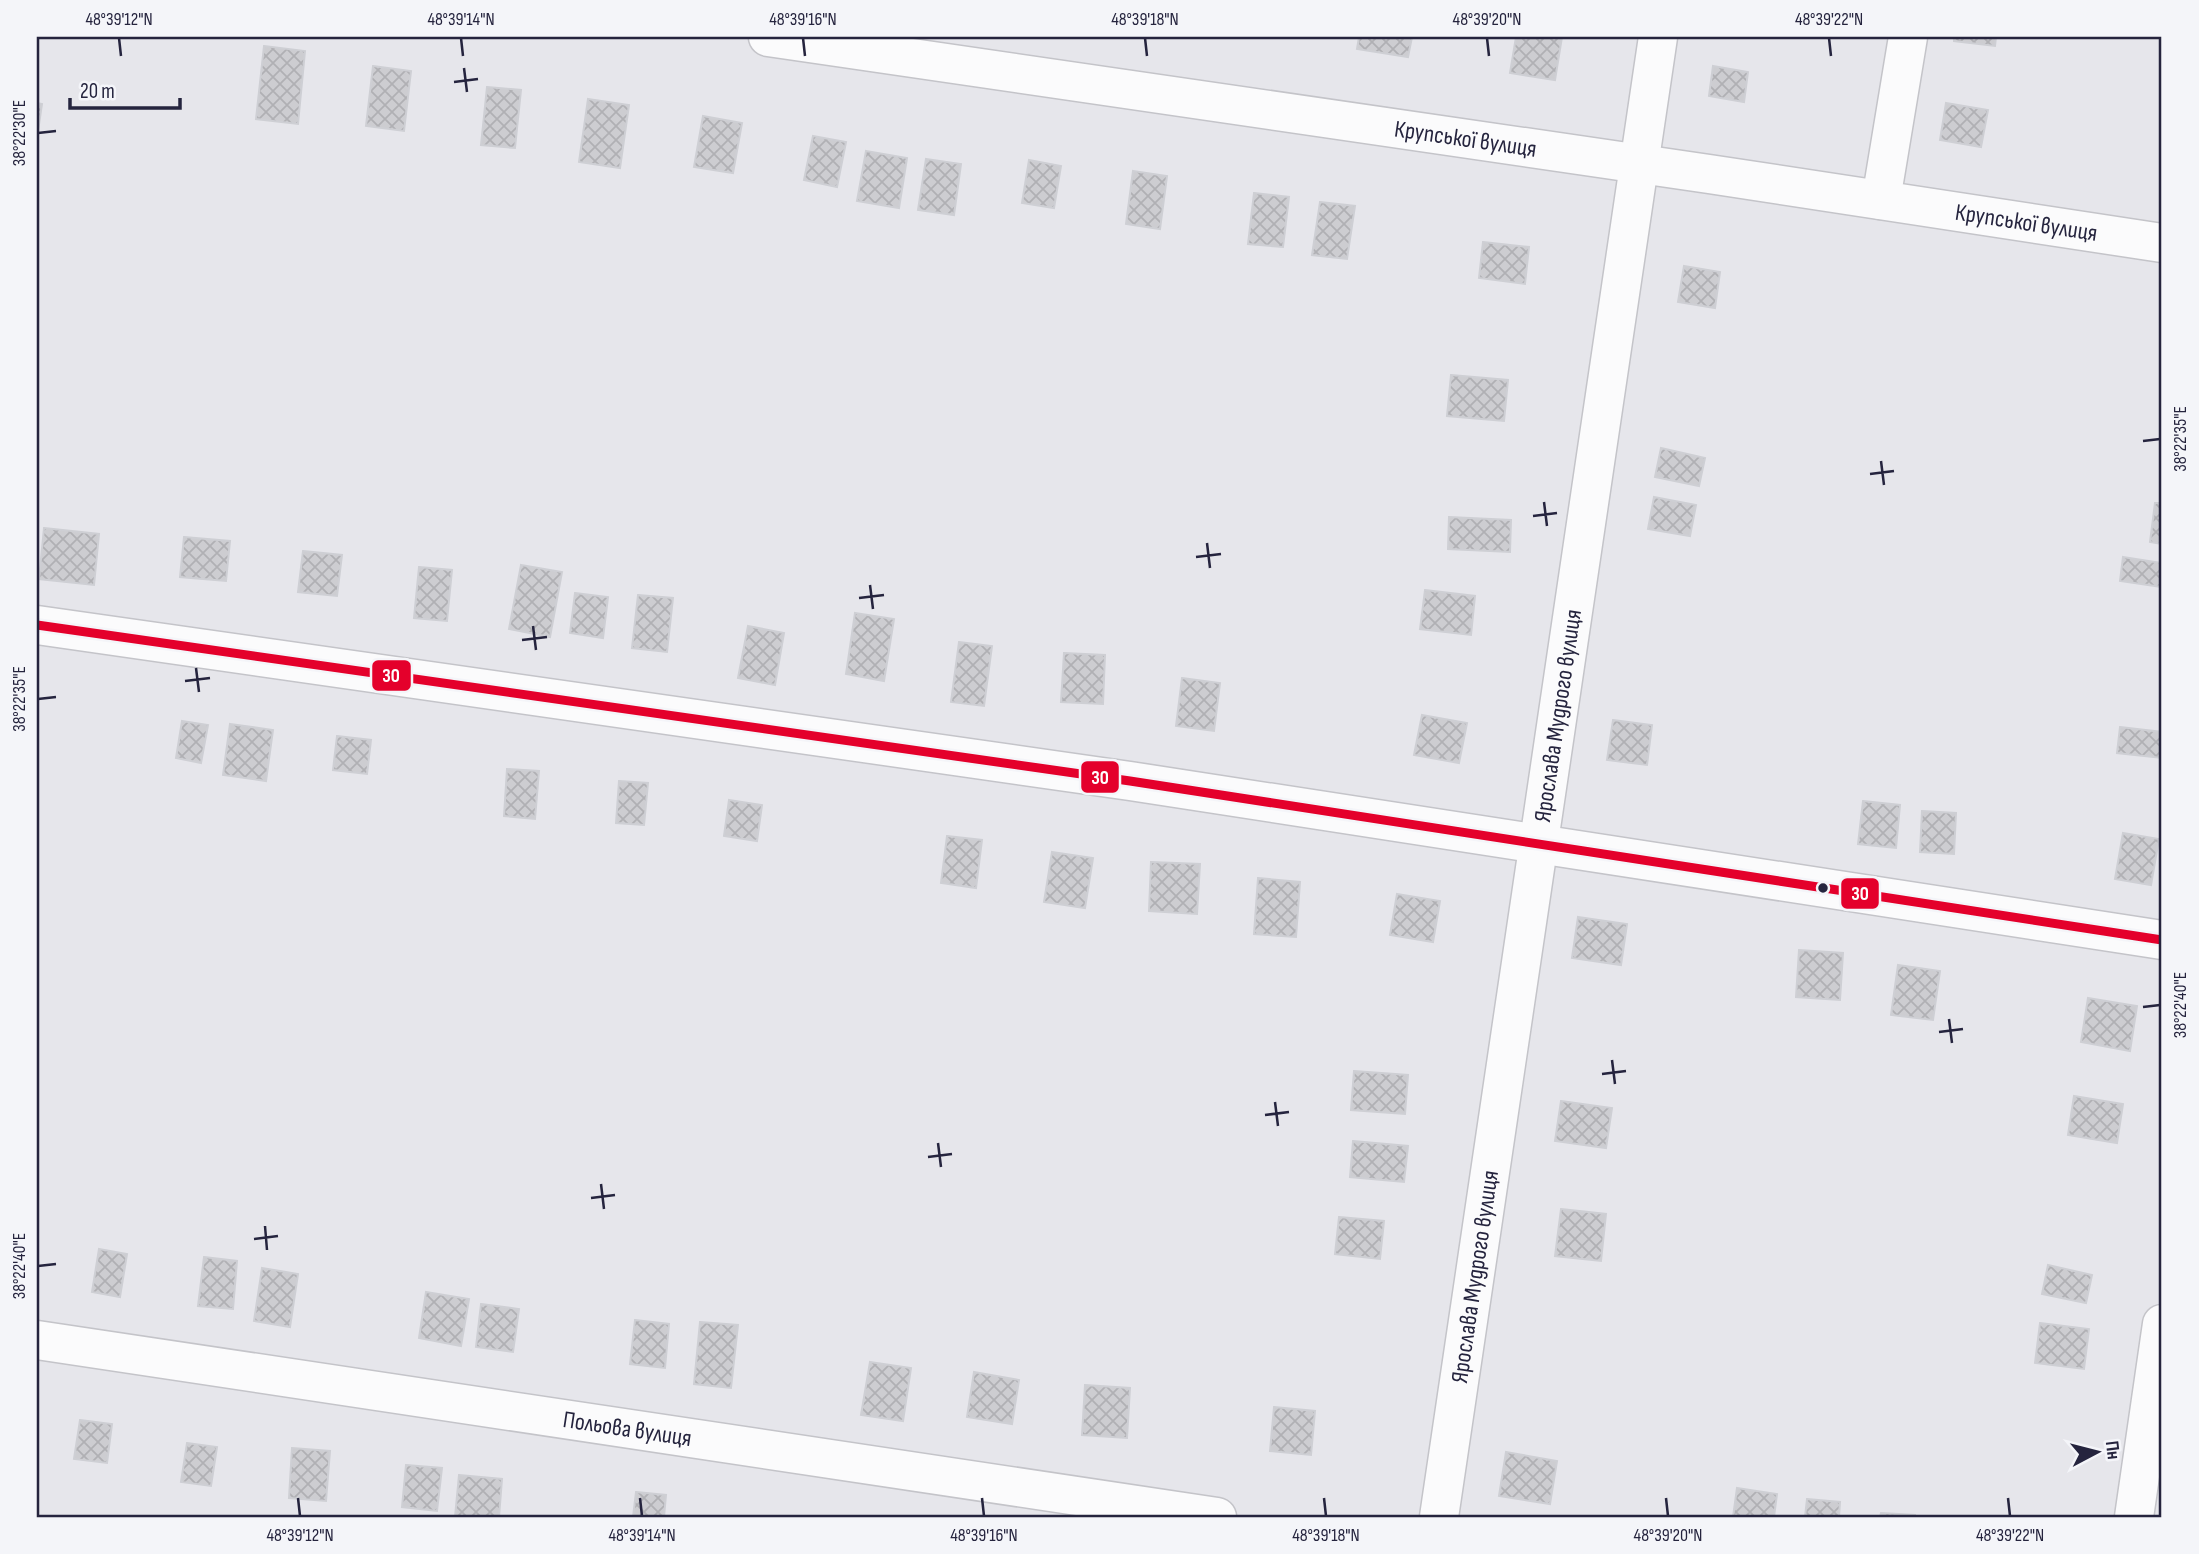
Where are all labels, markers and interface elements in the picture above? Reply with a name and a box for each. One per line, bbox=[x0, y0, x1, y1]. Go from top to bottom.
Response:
text: 48°39'12"N bbox=[85, 9, 153, 30]
text: 48°39'14"N bbox=[427, 9, 495, 30]
text: 48°39'16"N bbox=[769, 9, 837, 30]
text: 48°39'18"N bbox=[1111, 9, 1179, 30]
text: 48°39'20"N bbox=[1453, 9, 1521, 30]
text: 48°39'22"N bbox=[1795, 9, 1863, 30]
scale bar bbox=[70, 66, 180, 110]
text: 20 m bbox=[80, 79, 115, 104]
text: 38°22'30"E bbox=[9, 100, 30, 166]
street label: Крупської вулиця bbox=[1393, 114, 1539, 164]
street label: Крупської вулиця bbox=[1953, 198, 2099, 248]
text: 38°22'35"E bbox=[2170, 406, 2191, 472]
street label: Ярослава Мудрого вулиця bbox=[1528, 608, 1588, 824]
line badge: 30 bbox=[371, 659, 412, 692]
text: 30 bbox=[382, 665, 400, 688]
text: 38°22'35"E bbox=[9, 666, 30, 732]
line badge: 30 bbox=[1080, 760, 1120, 794]
text: 30 bbox=[1091, 767, 1109, 790]
line badge: 30 bbox=[1840, 877, 1880, 910]
unlabelled marker bbox=[1816, 881, 1830, 895]
text: 30 bbox=[1851, 883, 1869, 906]
text: 38°22'40"E bbox=[2170, 972, 2191, 1038]
street label: Ярослава Мудрого вулиця bbox=[1445, 1168, 1505, 1385]
text: 38°22'40"E bbox=[9, 1233, 30, 1299]
street label: Польова вулиця bbox=[561, 1405, 694, 1453]
north arrow bbox=[2062, 1418, 2132, 1488]
text: Пн bbox=[2100, 1440, 2125, 1461]
text: 48°39'12"N bbox=[266, 1525, 334, 1546]
text: 48°39'14"N bbox=[608, 1525, 676, 1546]
text: 48°39'16"N bbox=[950, 1525, 1018, 1546]
text: 48°39'18"N bbox=[1292, 1525, 1360, 1546]
text: 48°39'20"N bbox=[1634, 1525, 1702, 1546]
text: 48°39'22"N bbox=[1976, 1525, 2044, 1546]

